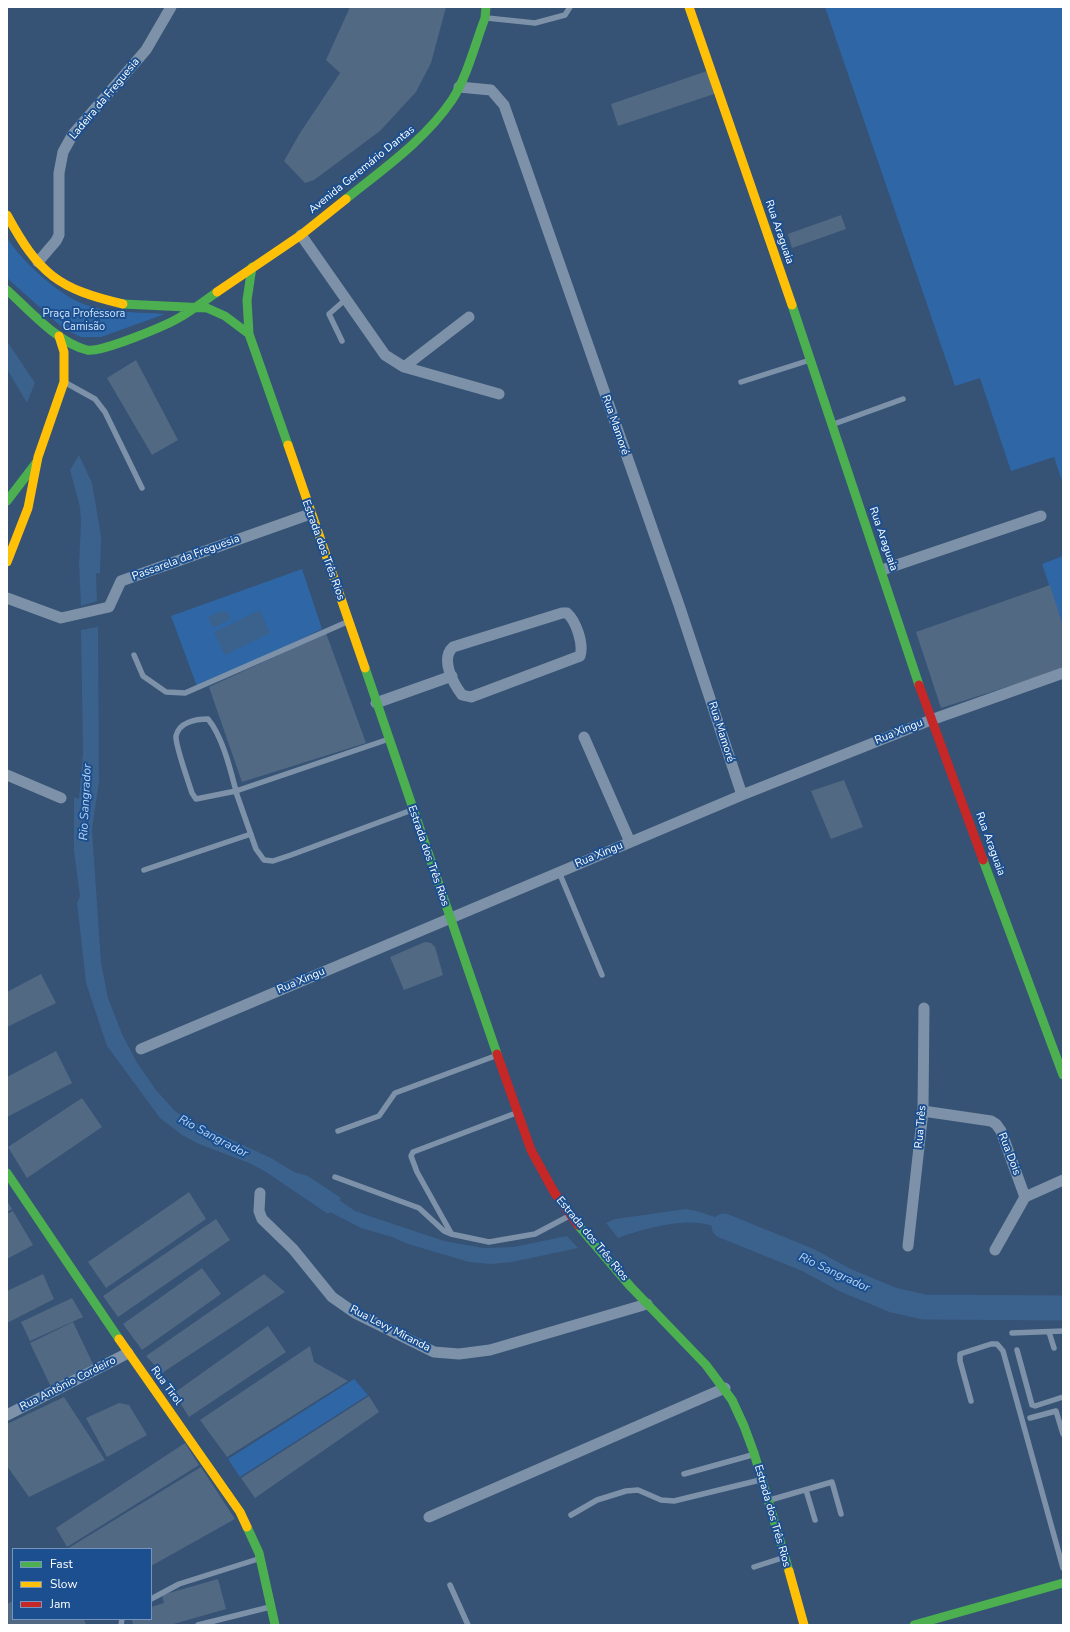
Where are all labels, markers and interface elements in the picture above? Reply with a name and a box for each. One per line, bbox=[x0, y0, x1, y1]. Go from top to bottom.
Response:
street label: Ladeira da Freguesia bbox=[67, 56, 143, 142]
street label: Avenida Geremário Dantas bbox=[306, 123, 418, 217]
street label: Rua Araguaia bbox=[762, 198, 796, 266]
park label: Praça Professora Camisão bbox=[43, 307, 125, 333]
street label: Rua Mamoré bbox=[599, 393, 631, 457]
street label: Estrada dos Três Rios bbox=[299, 498, 347, 602]
street label: Rua Araguaia bbox=[866, 505, 900, 573]
street label: Passarela da Freguesia bbox=[130, 532, 242, 584]
street label: Rua Mamoré bbox=[705, 700, 737, 764]
street label: Rua Xingu bbox=[873, 716, 925, 748]
water label: Rio Sangrador bbox=[77, 763, 95, 841]
street label: Estrada dos Três Rios bbox=[405, 804, 451, 908]
street label: Rua Araguaia bbox=[972, 810, 1008, 878]
street label: Rua Xingu bbox=[573, 839, 625, 871]
street label: Rua Xingu bbox=[275, 965, 327, 997]
street label: Rua Três bbox=[913, 1105, 929, 1149]
water label: Rio Sangrador bbox=[176, 1113, 250, 1161]
street label: Rua Dois bbox=[995, 1131, 1023, 1177]
street label: Estrada dos Três Rios bbox=[553, 1194, 631, 1284]
water label: Rio Sangrador bbox=[796, 1250, 872, 1296]
street label: Rua Levy Miranda bbox=[348, 1303, 432, 1355]
street label: Rua Antônio Cordeiro bbox=[18, 1354, 118, 1414]
street label: Rua Tirol bbox=[148, 1364, 184, 1408]
street label: Estrada dos Três Rios bbox=[751, 1463, 793, 1569]
legend bbox=[12, 1548, 152, 1620]
text: Fast bbox=[50, 1556, 73, 1572]
text: Slow bbox=[50, 1576, 78, 1592]
text: Jam bbox=[50, 1596, 71, 1612]

